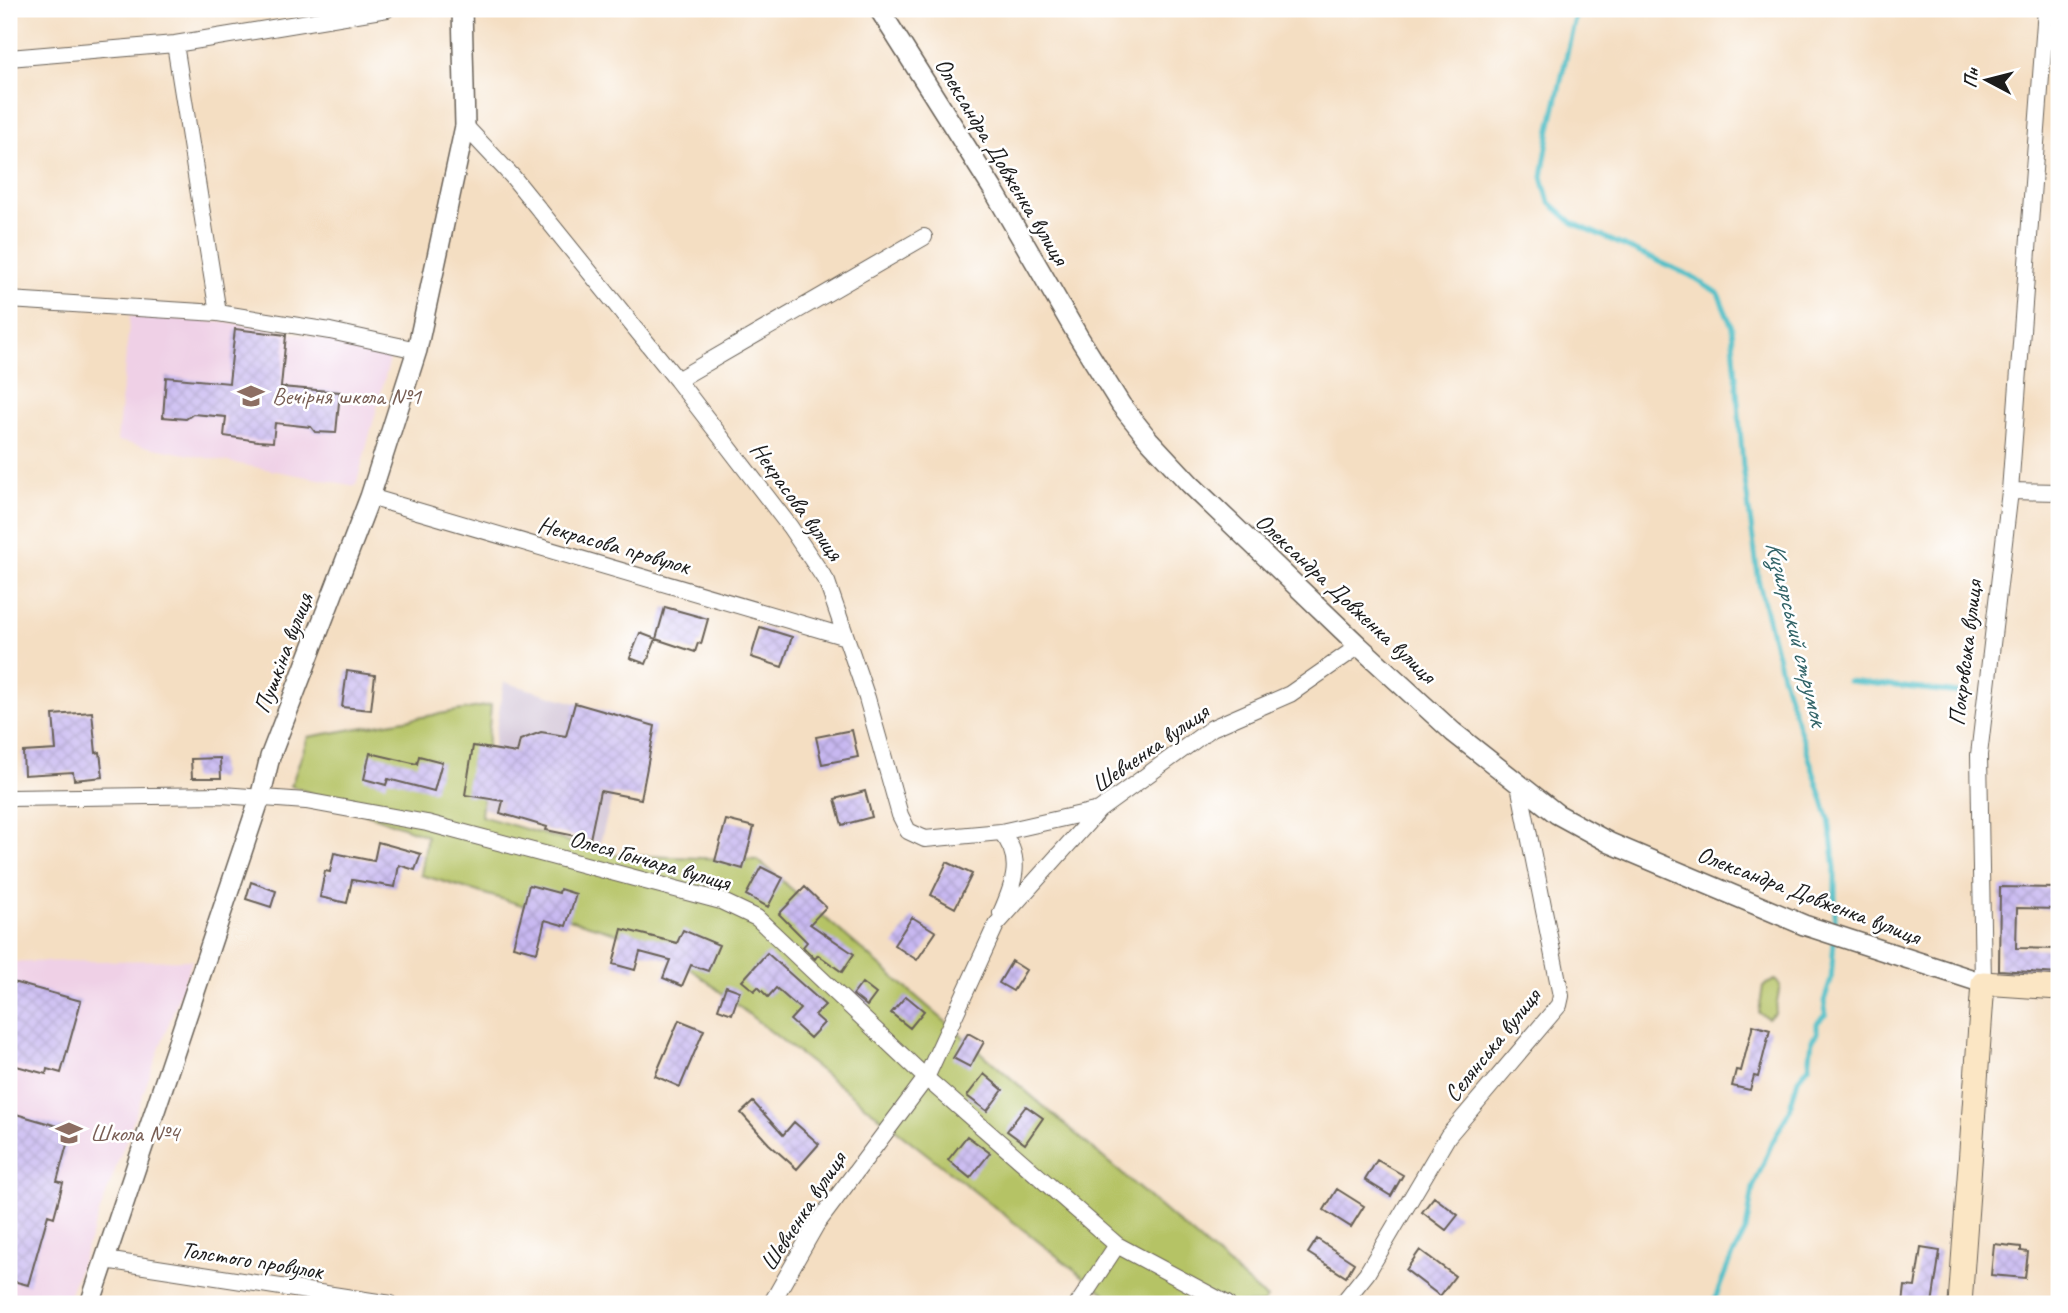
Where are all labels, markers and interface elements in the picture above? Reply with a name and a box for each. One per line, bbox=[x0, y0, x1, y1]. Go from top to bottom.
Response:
north arrow bbox=[1952, 46, 2022, 116]
street label: Олександра Довженка вулиця bbox=[928, 52, 1077, 272]
text: Пн bbox=[1958, 65, 1984, 89]
school or university icon: Вечірня школа №1 bbox=[236, 381, 266, 411]
place label: Вечірня школа №1 bbox=[272, 381, 422, 411]
street label: Некрасова вулиця bbox=[744, 436, 851, 567]
street label: Олександра Довженка вулиця bbox=[1249, 506, 1444, 691]
street label: Некрасова провулок bbox=[534, 509, 696, 582]
water label: Кизиярський струмок bbox=[1758, 537, 1837, 733]
street label: Покровська вулиця bbox=[1941, 577, 1989, 727]
street label: Пушкіна вулиця bbox=[246, 587, 320, 717]
street label: Шевченка вулиця bbox=[1086, 696, 1216, 799]
street label: Олеся Гончара вулиця bbox=[566, 823, 735, 898]
street label: Олександра Довженка вулиця bbox=[1693, 839, 1927, 952]
street label: Селянська вулиця bbox=[1437, 981, 1548, 1108]
school or university icon: Школа №4 bbox=[54, 1118, 84, 1148]
place label: Школа №4 bbox=[90, 1118, 182, 1148]
street label: Шевченка вулиця bbox=[753, 1144, 854, 1276]
street label: Толстого провулок bbox=[179, 1234, 327, 1286]

